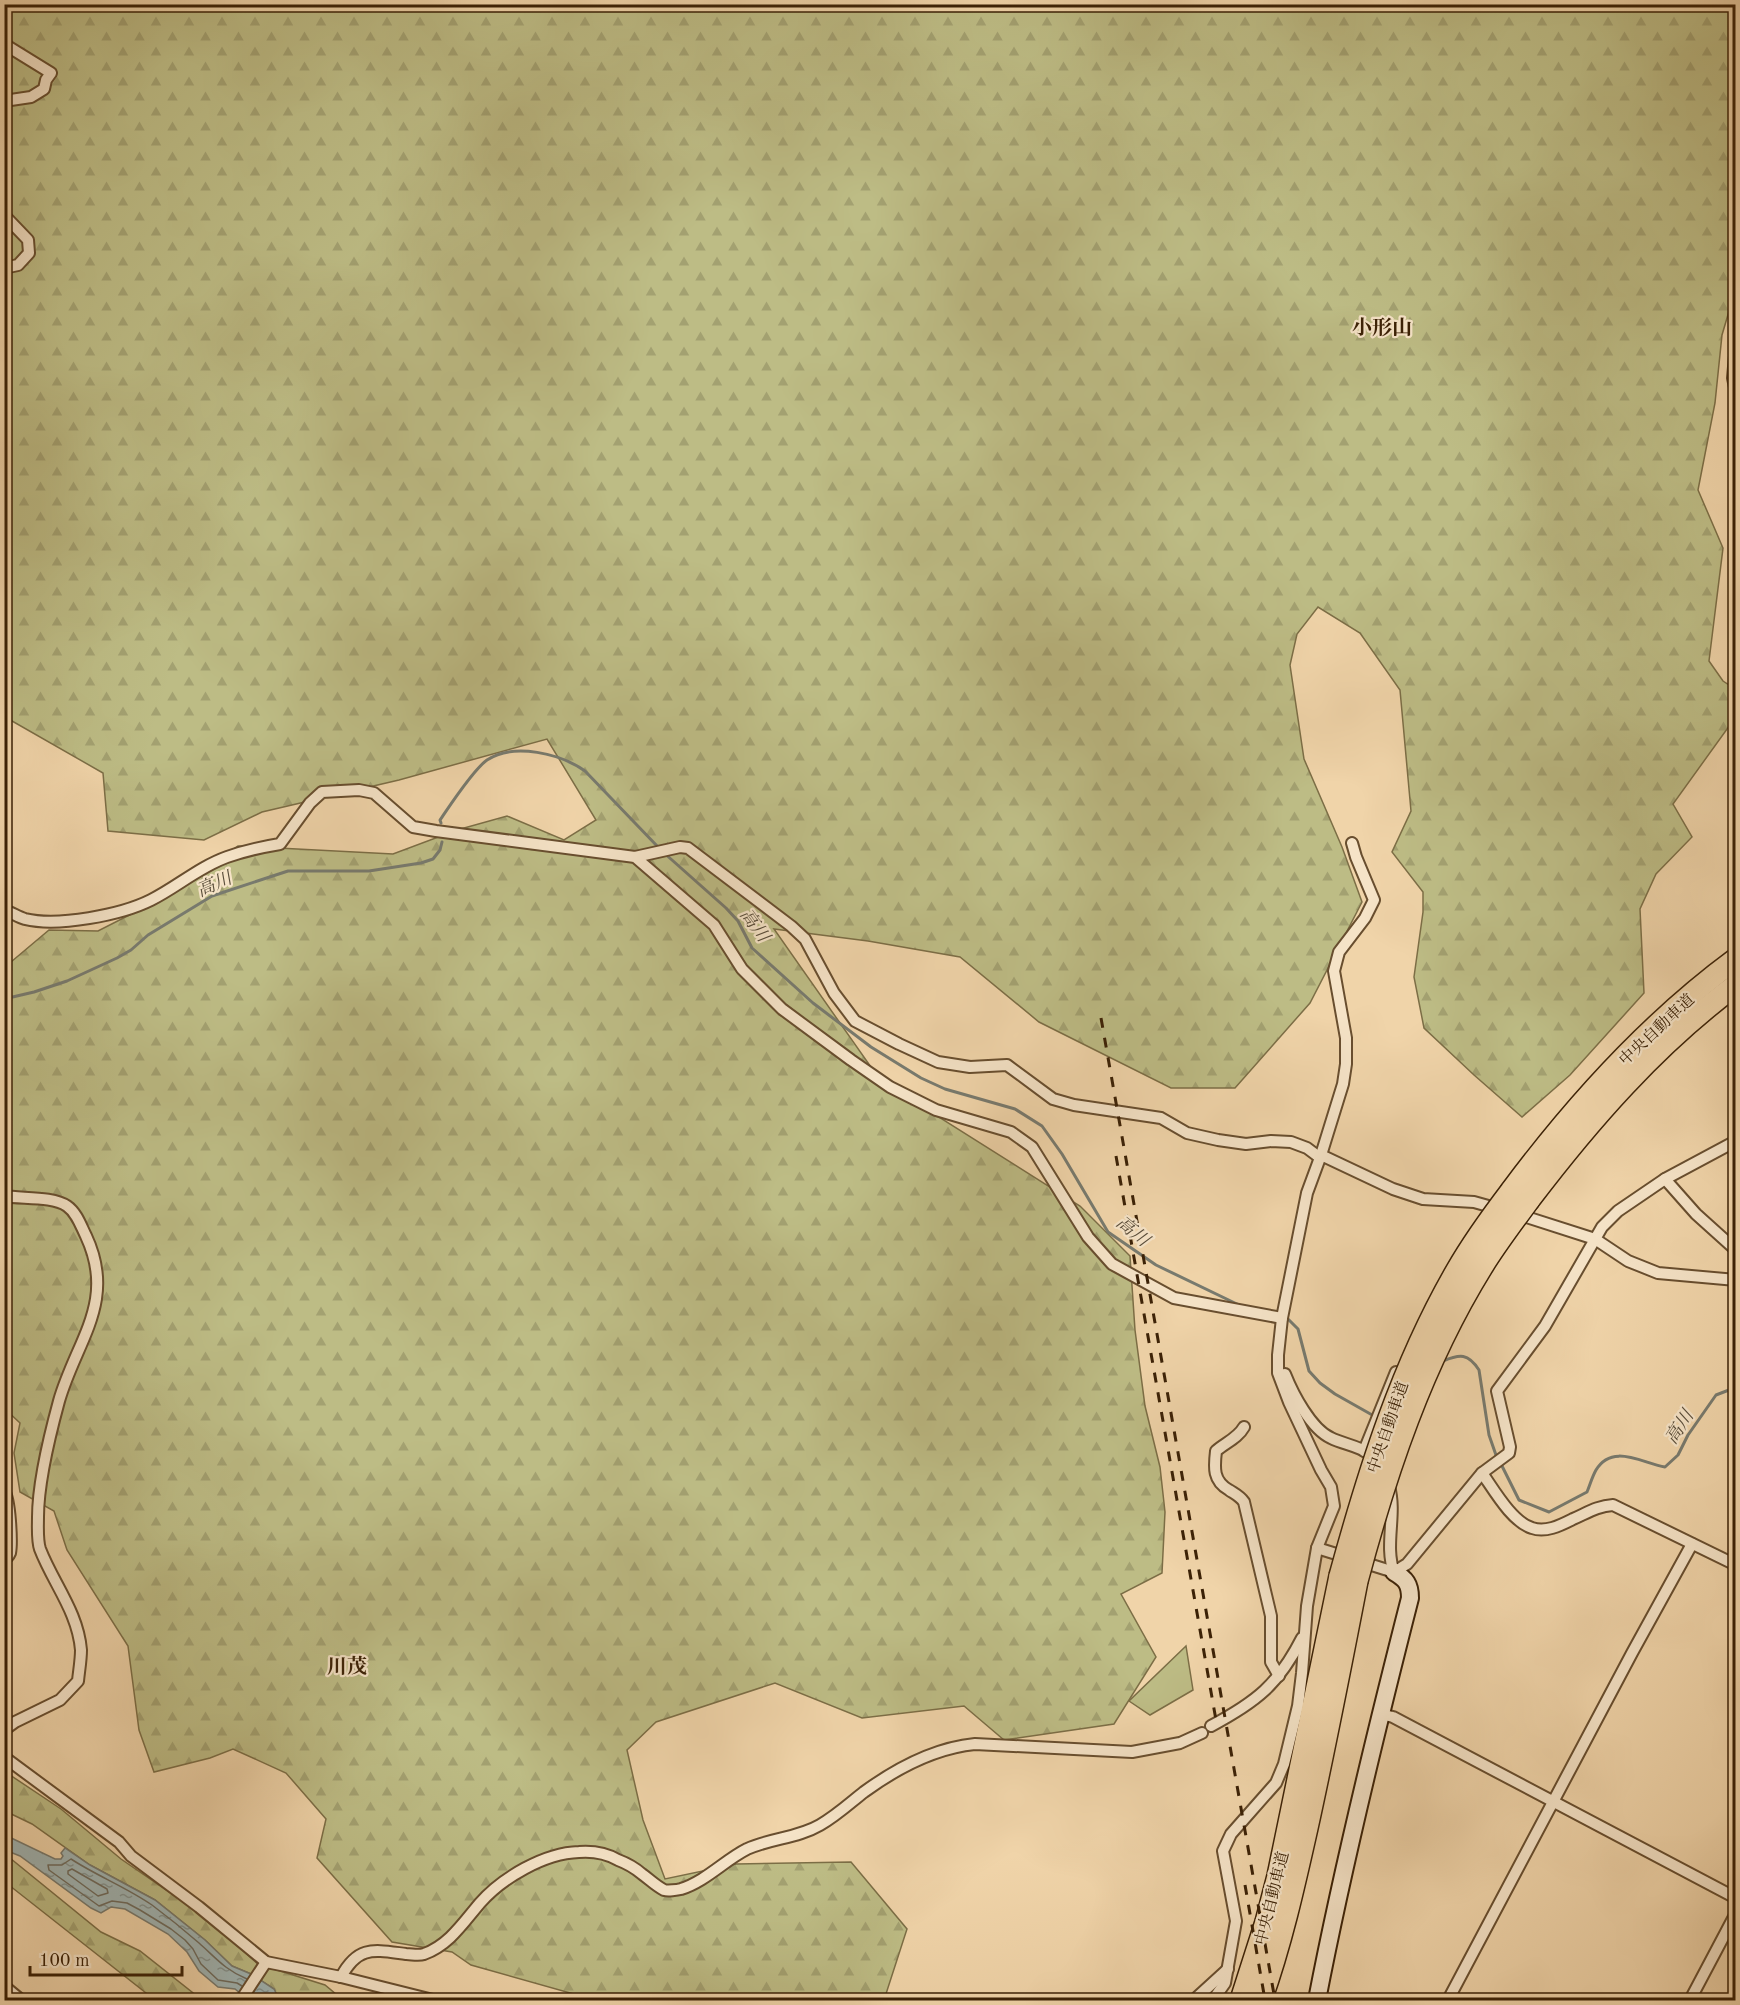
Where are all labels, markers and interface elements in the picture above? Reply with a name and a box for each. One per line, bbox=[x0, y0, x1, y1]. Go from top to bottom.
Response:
district label: 小形山 bbox=[1352, 317, 1412, 339]
water label: 高川 bbox=[193, 867, 236, 900]
water label: 高川 bbox=[736, 905, 775, 947]
street label: 中央自動車道 bbox=[1615, 990, 1698, 1069]
water label: 高川 bbox=[1113, 1212, 1155, 1251]
street label: 中央自動車道 bbox=[1364, 1379, 1412, 1476]
water label: 高川 bbox=[1661, 1405, 1698, 1448]
district label: 川茂 bbox=[327, 1655, 367, 1678]
street label: 中央自動車道 bbox=[1252, 1849, 1292, 1947]
scale bar bbox=[30, 1939, 182, 1977]
text: 100 m bbox=[39, 1952, 90, 1970]

